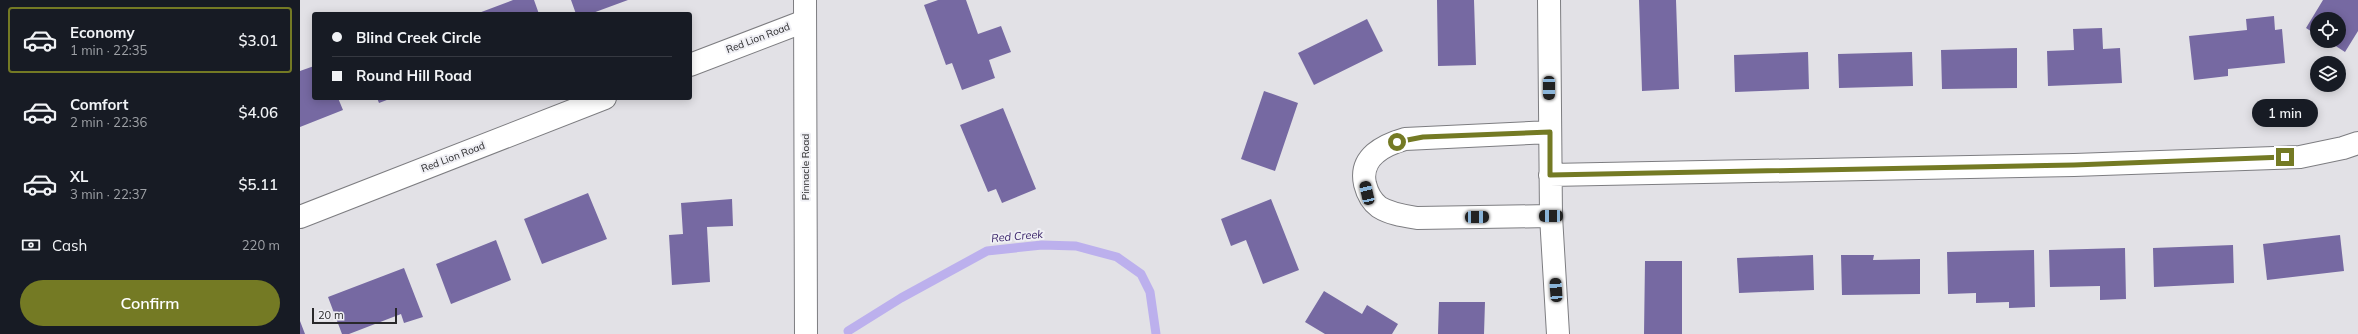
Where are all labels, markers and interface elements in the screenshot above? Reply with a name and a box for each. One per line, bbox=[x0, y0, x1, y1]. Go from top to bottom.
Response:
map controls bbox=[2310, 12, 2346, 92]
button: locate bbox=[2310, 12, 2346, 48]
street label: Red Lion Road bbox=[724, 20, 792, 56]
icon: car bbox=[22, 22, 58, 58]
text: Economy bbox=[70, 23, 135, 42]
text: Blind Creek Circle bbox=[356, 28, 481, 47]
text: $3.01 bbox=[238, 31, 278, 50]
text: 1 min · 22:35 bbox=[70, 42, 147, 58]
button: layers bbox=[2310, 56, 2346, 92]
text: Round Hill Road bbox=[356, 66, 472, 85]
car bbox=[1543, 76, 1555, 100]
icon: car bbox=[22, 94, 58, 130]
text: Comfort bbox=[70, 95, 128, 114]
callout: 1 min bbox=[2252, 99, 2318, 127]
text: $4.06 bbox=[238, 103, 278, 122]
text: 1 min bbox=[2268, 105, 2302, 121]
text: 2 min · 22:36 bbox=[70, 114, 147, 130]
route start bbox=[1388, 133, 1406, 151]
street label: Pinnacle Road bbox=[799, 134, 812, 200]
street label: Red Lion Road bbox=[419, 139, 487, 175]
route end bbox=[2276, 148, 2294, 166]
icon: car bbox=[22, 166, 58, 202]
text: XL bbox=[70, 167, 88, 186]
text: $5.11 bbox=[238, 175, 278, 194]
car bbox=[1358, 180, 1376, 206]
text: 3 min · 22:37 bbox=[70, 186, 147, 202]
car bbox=[1539, 210, 1563, 222]
car bbox=[1465, 211, 1489, 223]
water label: Red Creek bbox=[990, 227, 1044, 245]
icon: cash bbox=[20, 234, 42, 256]
text: Cash bbox=[52, 236, 87, 255]
text: 220 m bbox=[242, 237, 280, 253]
car bbox=[1549, 278, 1563, 302]
button: Confirm bbox=[20, 280, 280, 326]
scale bar bbox=[312, 306, 397, 325]
text: 20 m bbox=[318, 308, 344, 322]

